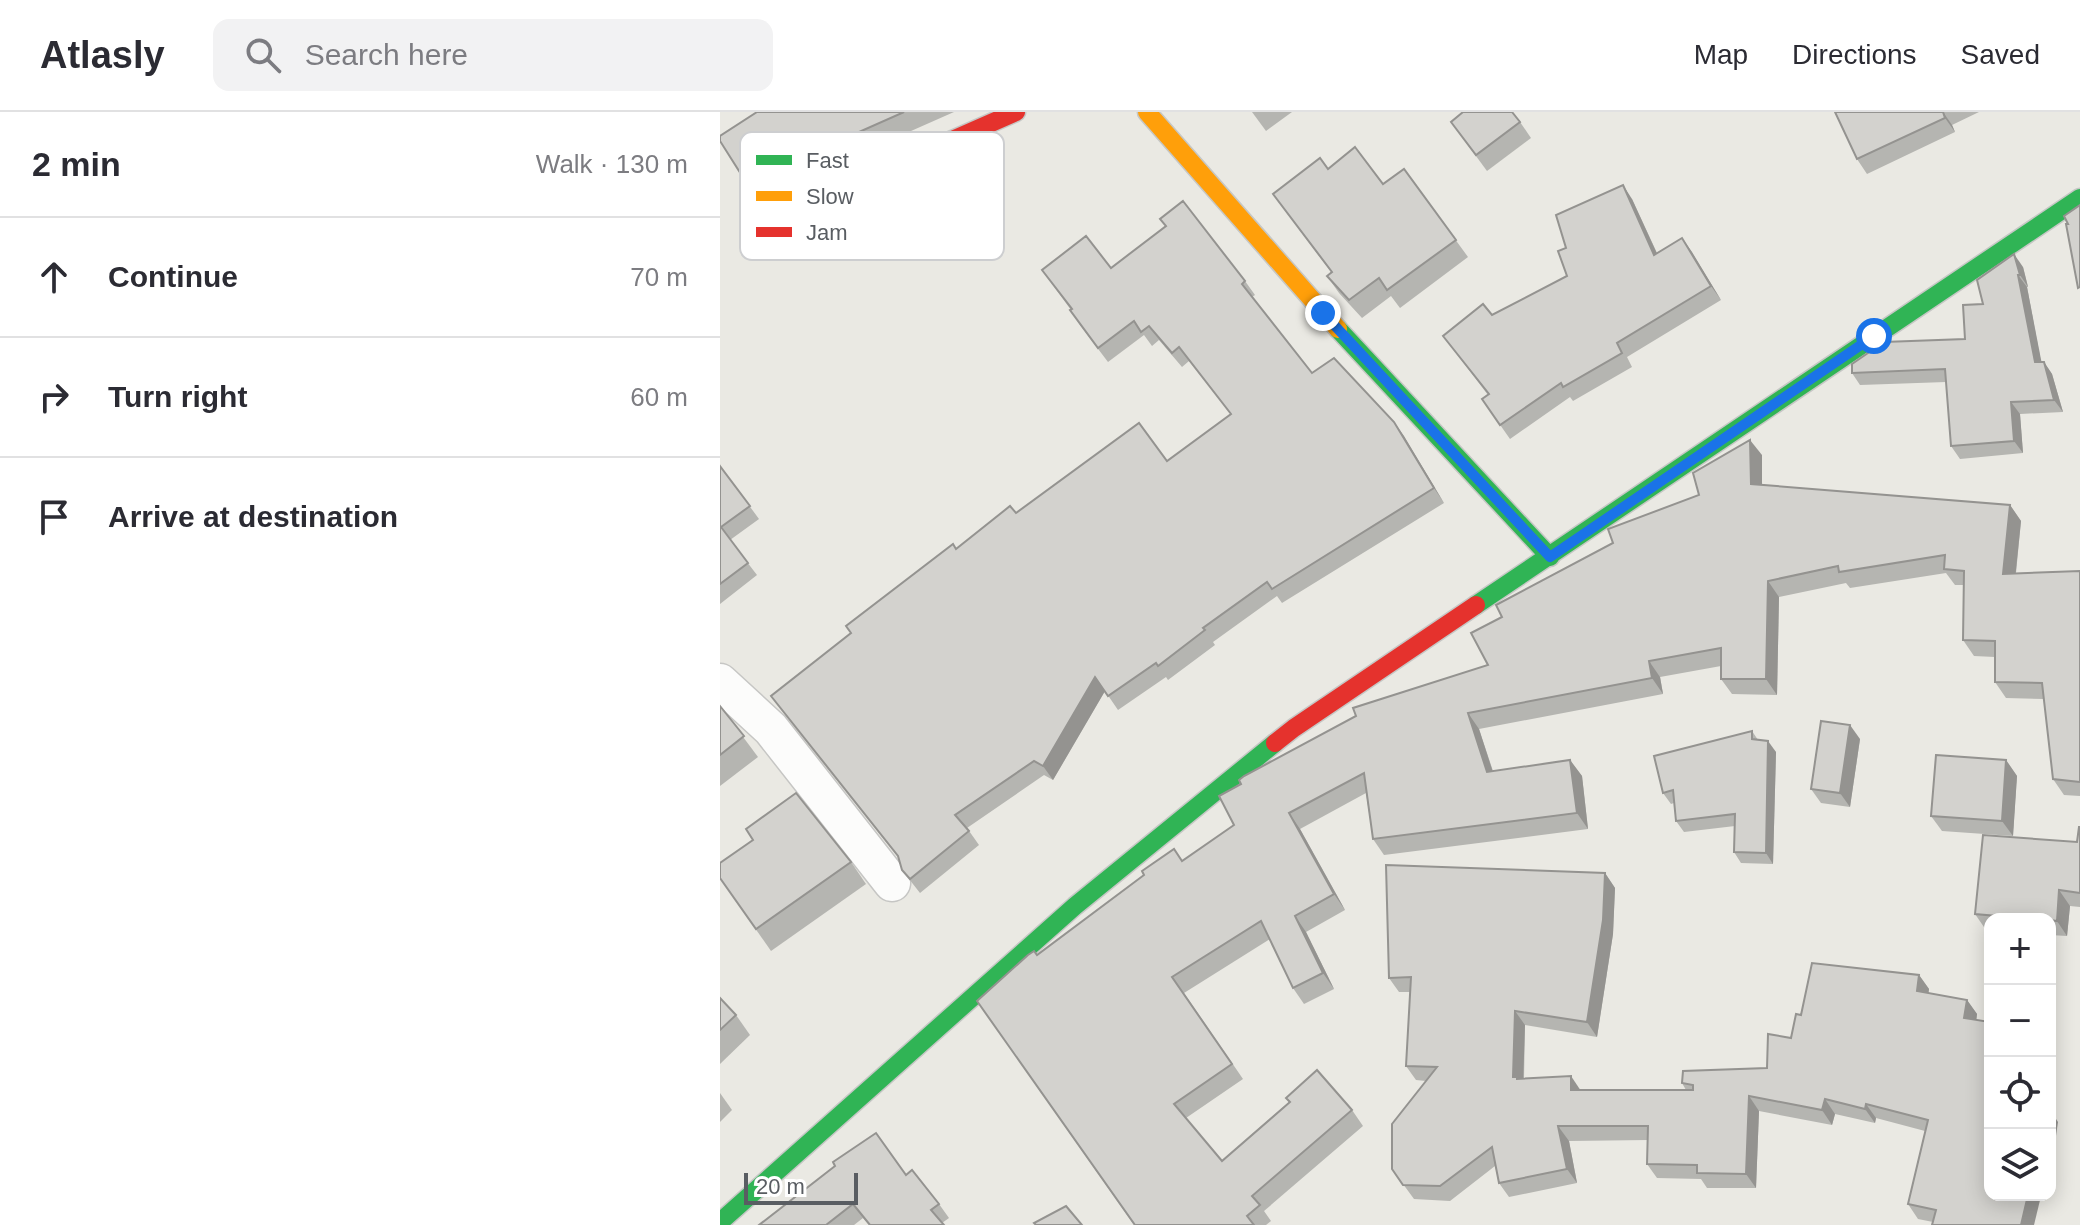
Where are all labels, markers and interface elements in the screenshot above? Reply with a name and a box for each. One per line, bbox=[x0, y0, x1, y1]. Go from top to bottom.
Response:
search box bbox=[213, 19, 773, 91]
icon: search bbox=[241, 33, 285, 77]
text: Atlasly bbox=[40, 34, 165, 76]
text: Search here bbox=[305, 38, 468, 71]
text: Map bbox=[1694, 39, 1748, 70]
text: Directions bbox=[1792, 39, 1917, 70]
text: Saved bbox=[1961, 39, 2040, 70]
legend bbox=[740, 132, 1004, 260]
text: 2 min bbox=[32, 145, 121, 183]
text: Fast bbox=[806, 148, 849, 173]
text: Walk · 130 m bbox=[536, 149, 688, 179]
text: Slow bbox=[806, 184, 854, 209]
text: Jam bbox=[806, 220, 848, 245]
icon: ahead bbox=[32, 255, 76, 299]
text: Continue bbox=[108, 260, 238, 293]
text: 70 m bbox=[630, 262, 688, 292]
route end bbox=[1305, 295, 1341, 331]
route start bbox=[1856, 318, 1892, 354]
icon: right bbox=[32, 375, 76, 419]
text: Turn right bbox=[108, 380, 247, 413]
text: 60 m bbox=[630, 382, 688, 412]
icon: arrive bbox=[32, 495, 76, 539]
text: Arrive at destination bbox=[108, 500, 398, 533]
map controls bbox=[1984, 913, 2056, 1201]
button: + bbox=[1984, 913, 2056, 985]
button: − bbox=[1984, 985, 2056, 1057]
button: locate bbox=[1984, 1057, 2056, 1129]
button: layers bbox=[1984, 1129, 2056, 1201]
scale bar bbox=[744, 1169, 858, 1205]
text: 20 m bbox=[756, 1174, 805, 1199]

